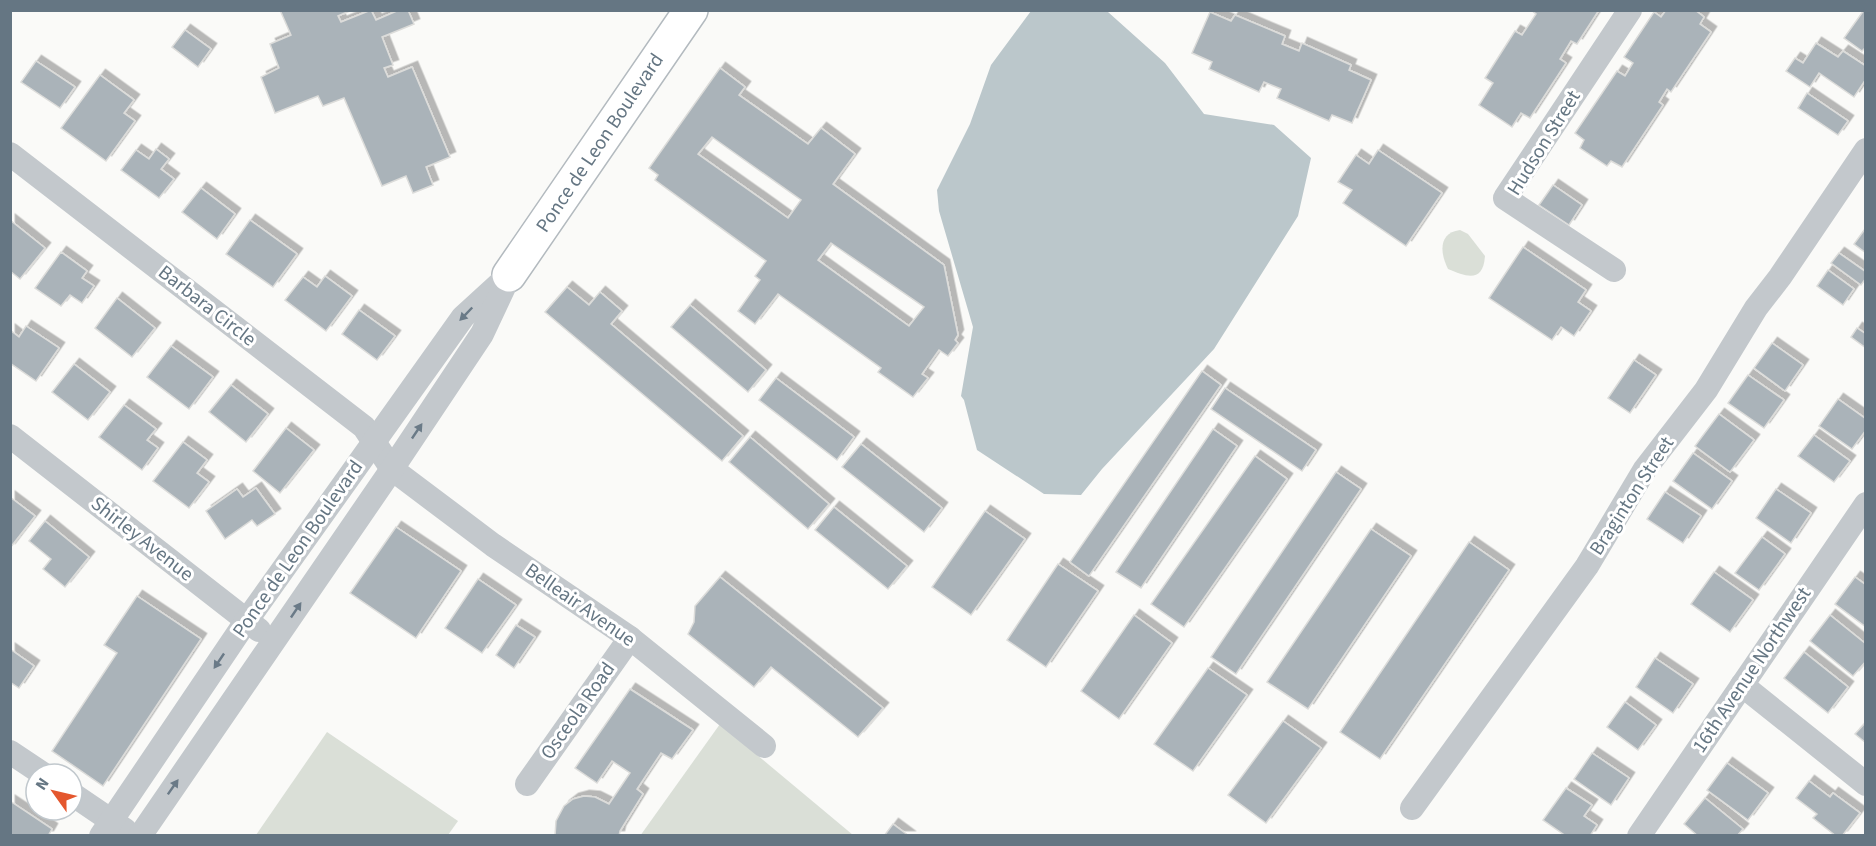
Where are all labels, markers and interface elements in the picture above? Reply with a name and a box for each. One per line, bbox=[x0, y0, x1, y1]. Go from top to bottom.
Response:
street label: Ponce de Leon Boulevard bbox=[529, 48, 671, 238]
street label: Hudson Street bbox=[1501, 85, 1588, 201]
street label: Barbara Circle bbox=[152, 259, 262, 353]
one-way arrow bbox=[460, 307, 474, 321]
one-way arrow bbox=[412, 423, 423, 440]
street label: Braginton Street bbox=[1583, 431, 1681, 561]
street label: Ponce de Leon Boulevard bbox=[226, 455, 370, 643]
street label: Shirley Avenue bbox=[85, 490, 199, 588]
street label: Belleair Avenue bbox=[519, 557, 641, 654]
street label: 16th Avenue Northwest bbox=[1686, 581, 1818, 758]
one-way arrow bbox=[290, 602, 301, 618]
one-way arrow bbox=[213, 653, 225, 669]
street label: Osceola Road bbox=[534, 657, 622, 765]
north arrow bbox=[24, 762, 84, 822]
text: N bbox=[30, 774, 54, 795]
one-way arrow bbox=[167, 780, 179, 796]

